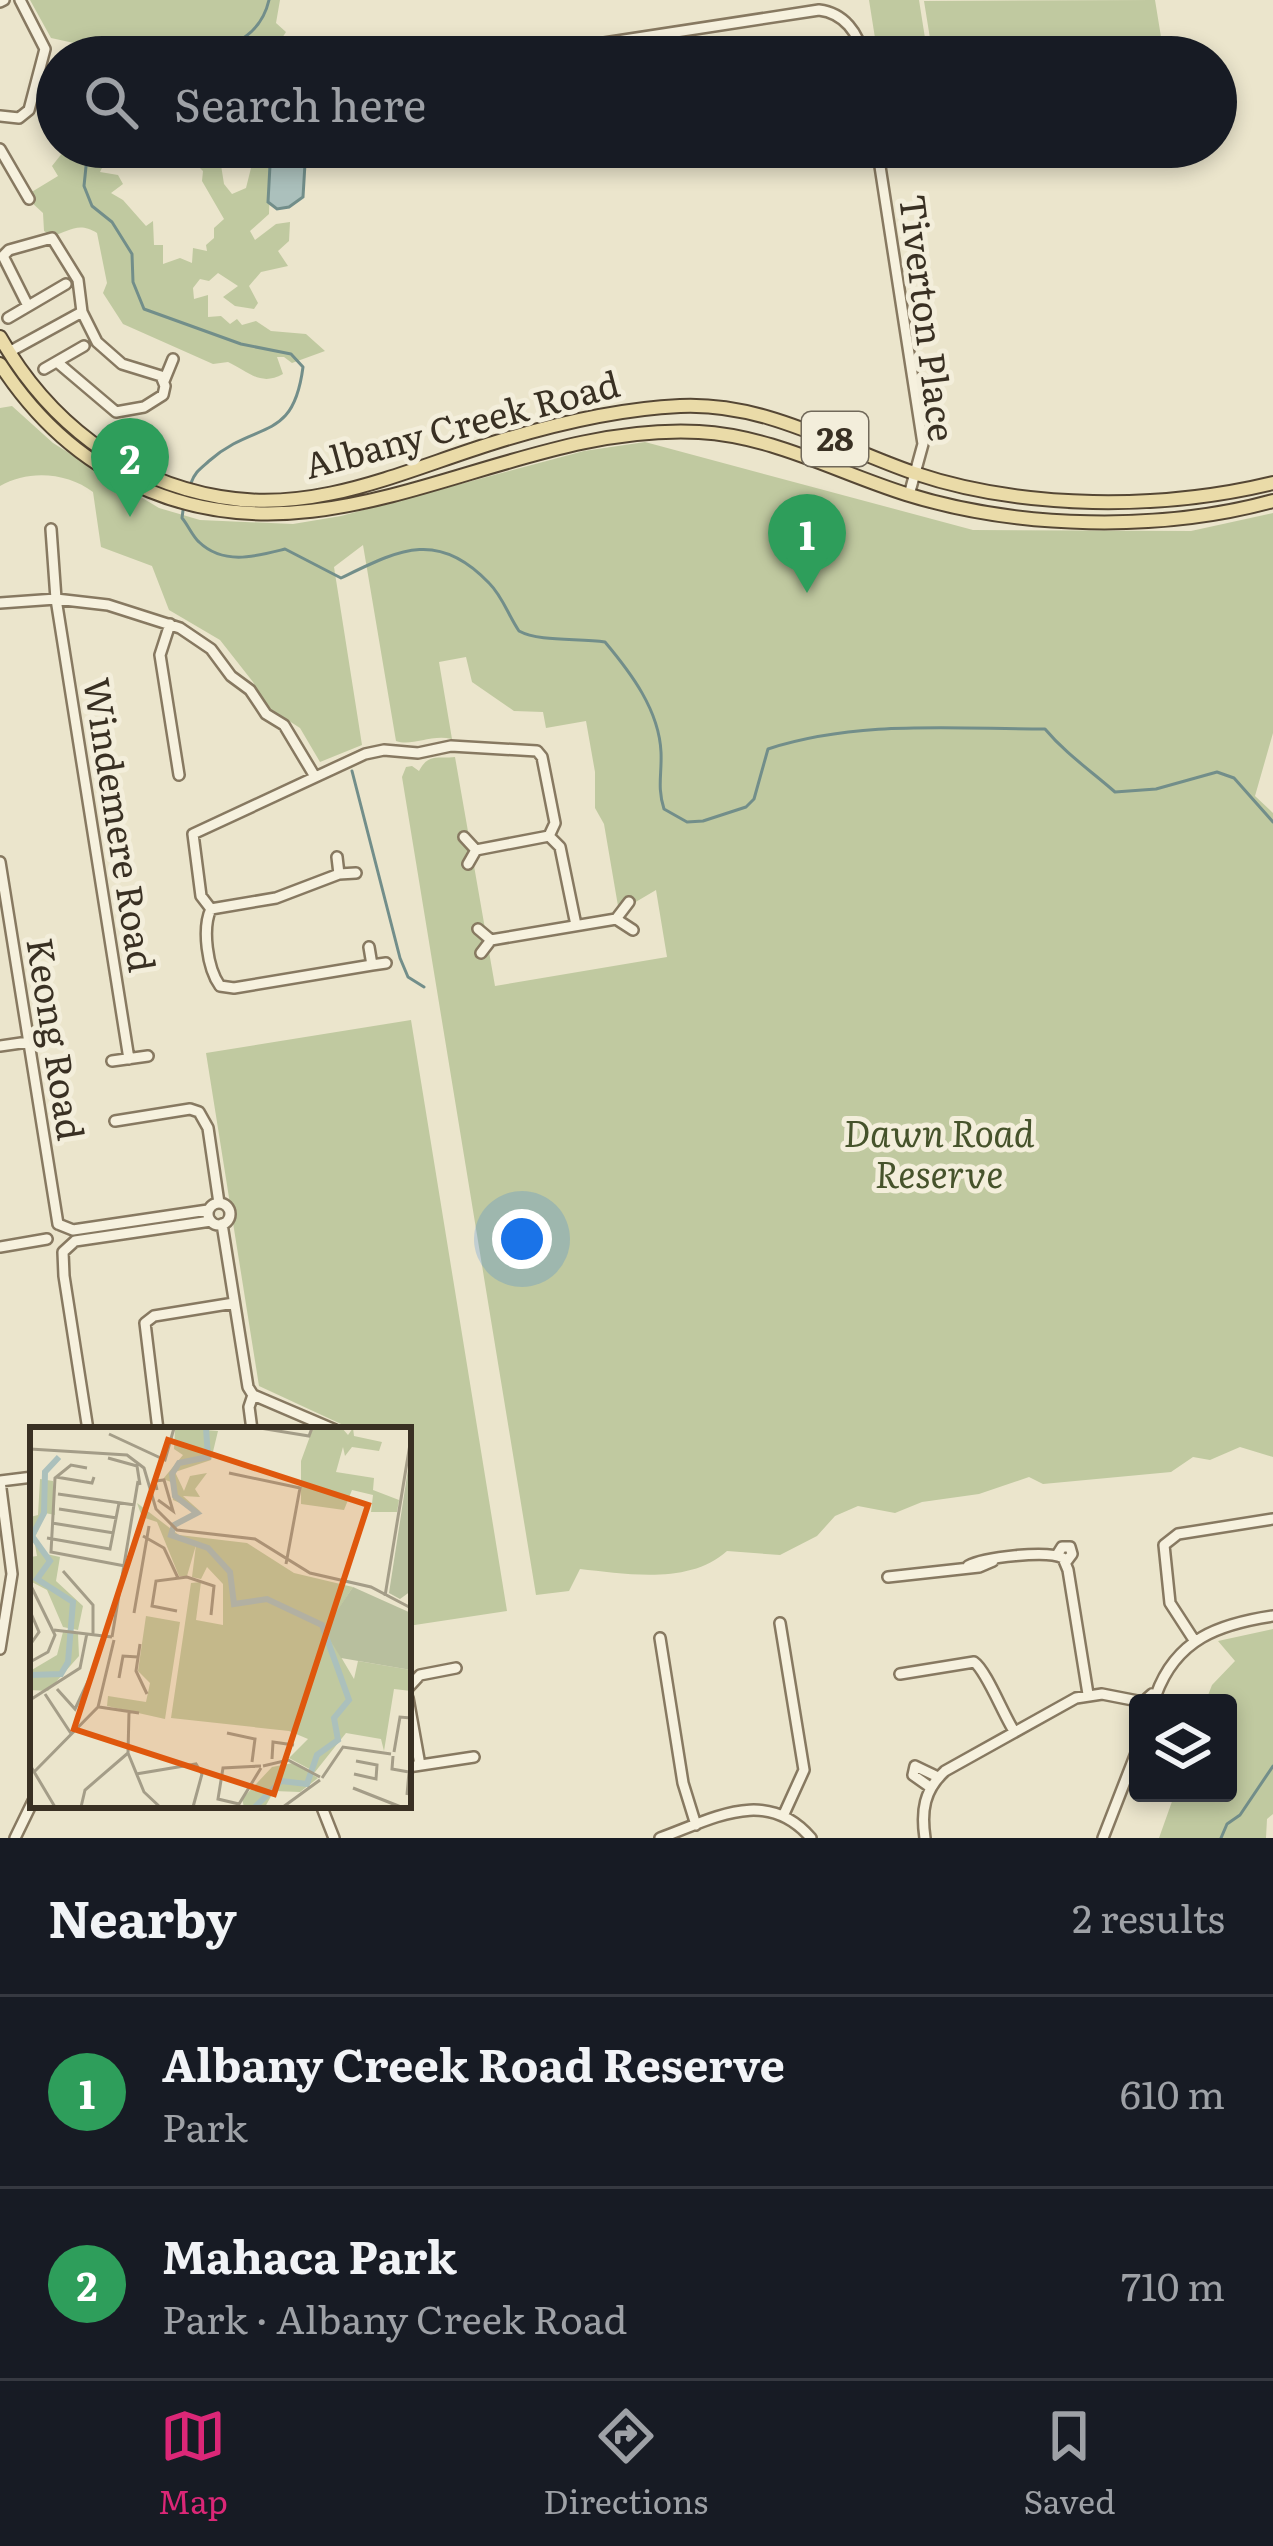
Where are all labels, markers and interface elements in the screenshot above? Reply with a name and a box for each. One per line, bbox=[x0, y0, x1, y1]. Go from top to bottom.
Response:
search box bbox=[36, 36, 1237, 168]
icon: search bbox=[78, 69, 144, 135]
text: Search here bbox=[174, 69, 426, 136]
street label: Tiverton Place bbox=[888, 191, 971, 444]
street label: Albany Creek Road bbox=[298, 355, 625, 490]
road number: 28 bbox=[802, 412, 868, 466]
pin: 2 bbox=[91, 418, 169, 517]
pin: 1 bbox=[768, 494, 846, 593]
street label: Windemere Road bbox=[72, 674, 171, 975]
street label: Keong Road bbox=[15, 934, 100, 1144]
park label: Dawn Road Reserve bbox=[843, 1105, 1035, 1199]
your location bbox=[492, 1209, 552, 1269]
inset map bbox=[30, 1427, 411, 1808]
map controls bbox=[1129, 1694, 1237, 1802]
button: layers bbox=[1129, 1694, 1237, 1802]
text: Nearby bbox=[48, 1878, 237, 1954]
text: 2 results bbox=[1072, 1887, 1225, 1945]
text: Albany Creek Road Reserve bbox=[162, 2029, 785, 2096]
text: 1 bbox=[79, 2063, 95, 2121]
text: 610 m bbox=[1120, 2063, 1225, 2121]
text: Park bbox=[162, 2096, 248, 2154]
text: Mahaca Park bbox=[162, 2221, 457, 2288]
text: 2 bbox=[77, 2255, 97, 2313]
text: 710 m bbox=[1121, 2255, 1225, 2313]
text: Park · Albany Creek Road bbox=[162, 2288, 627, 2346]
tab: Map bbox=[158, 2403, 228, 2524]
tab: Directions bbox=[543, 2403, 708, 2524]
tab: Saved bbox=[1023, 2403, 1115, 2524]

